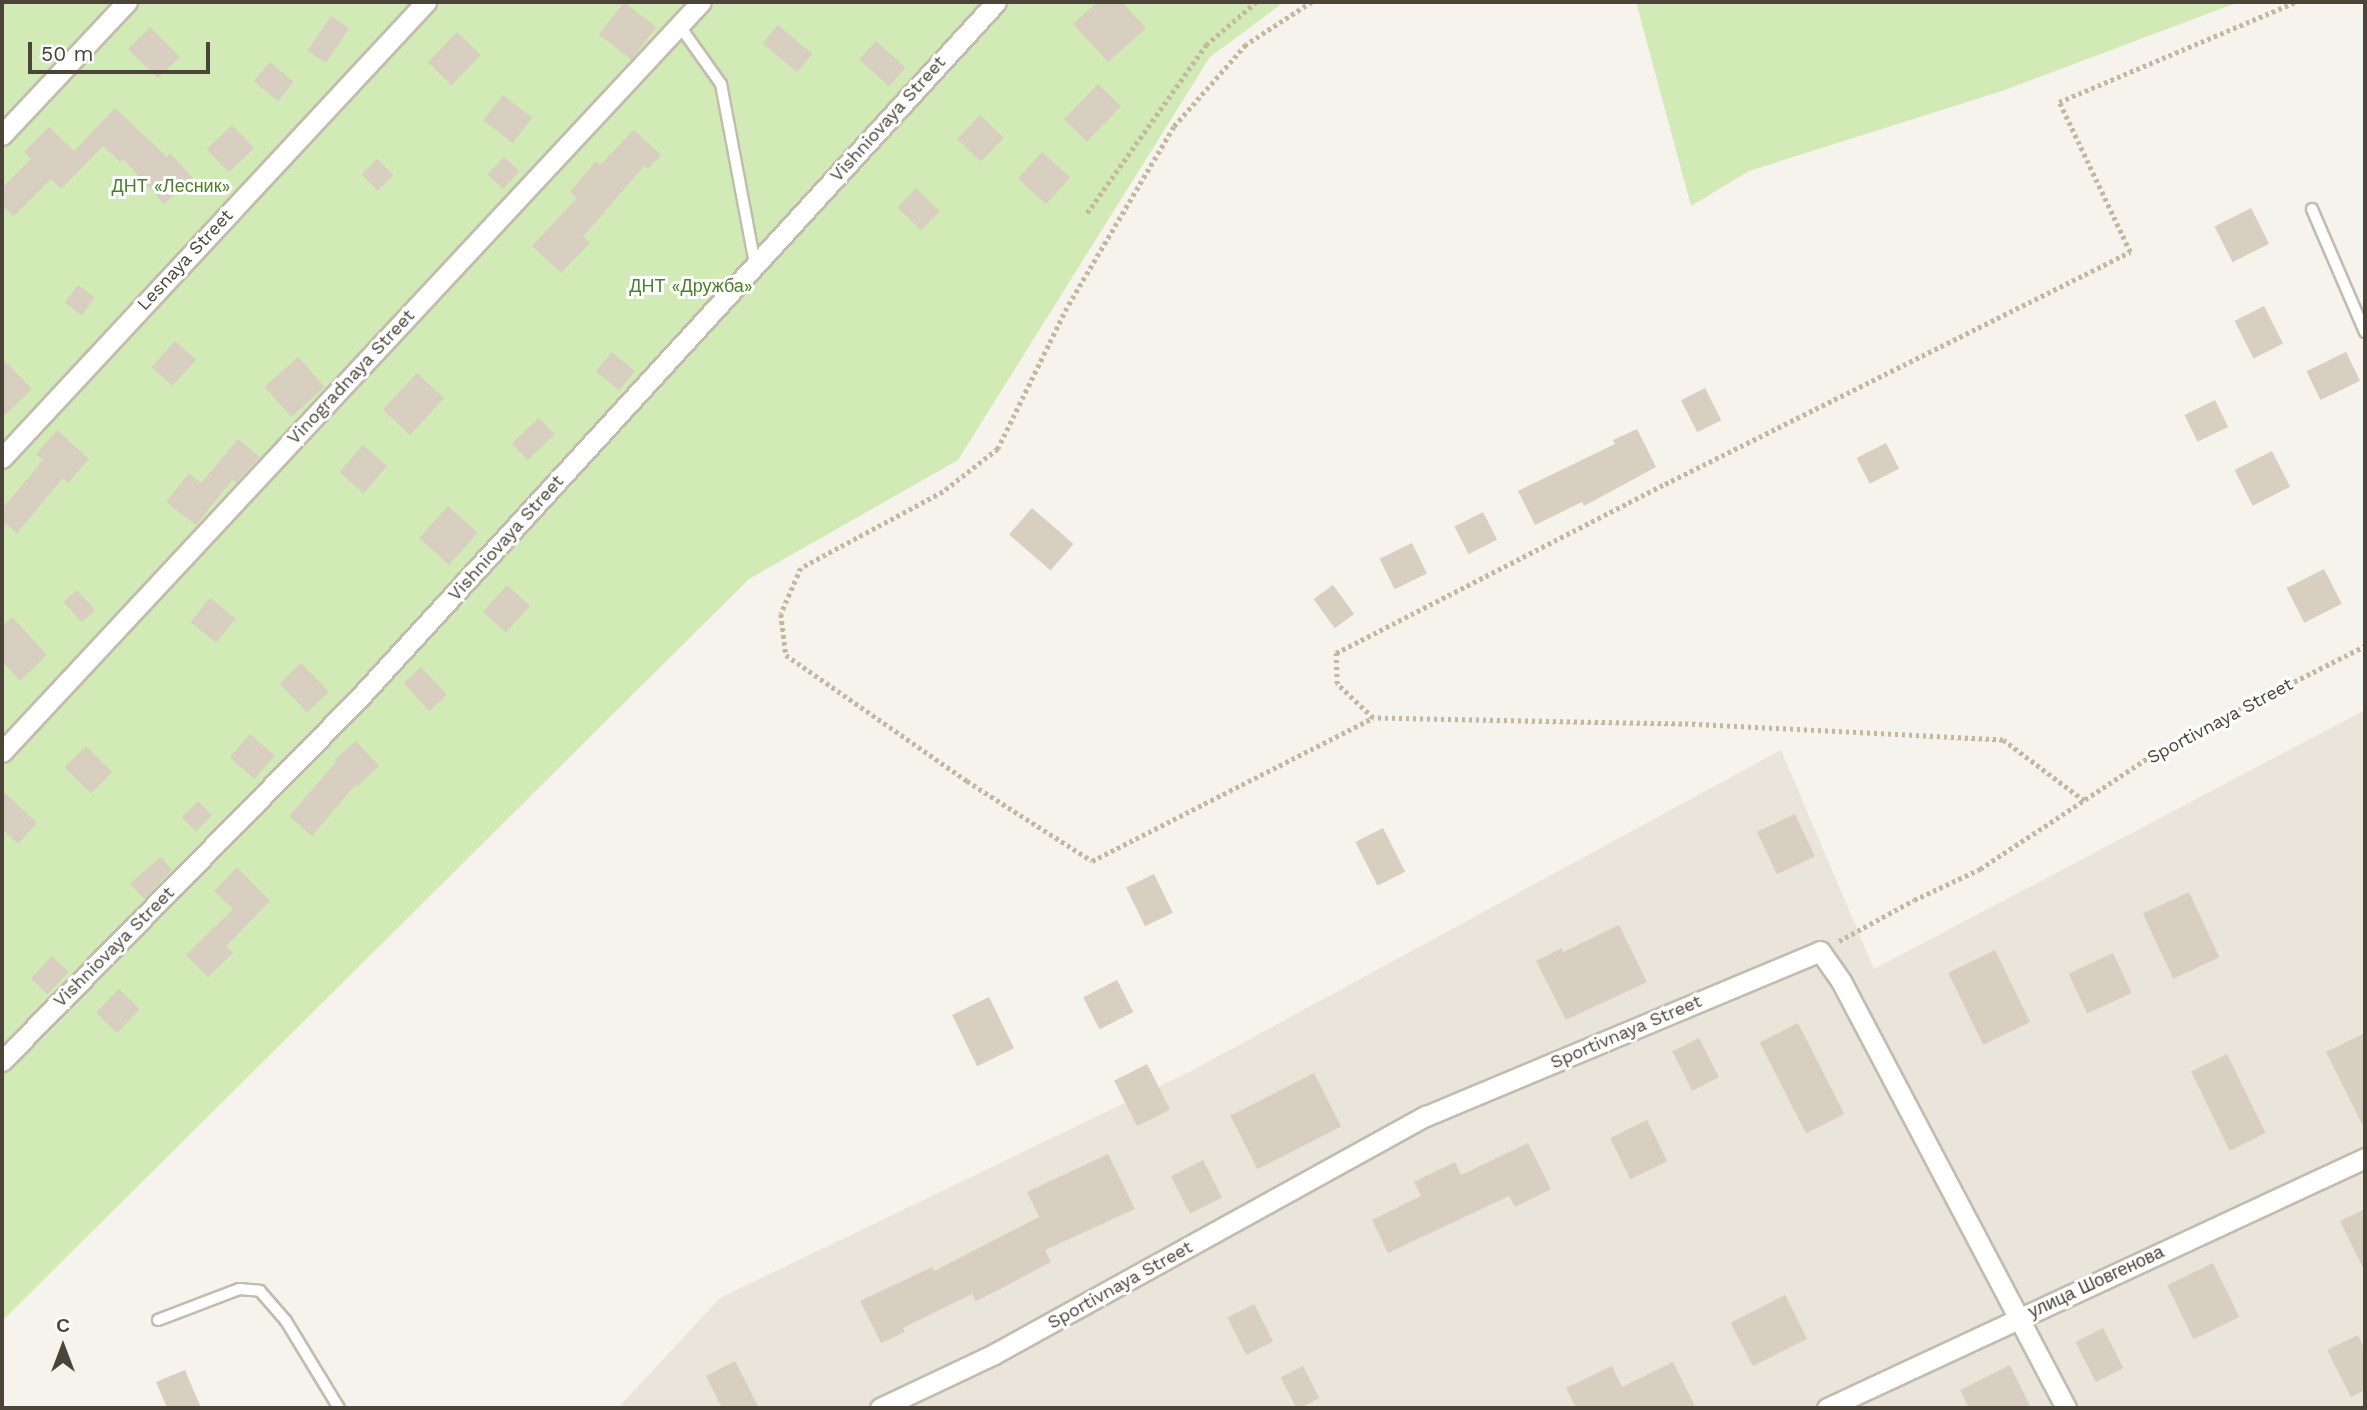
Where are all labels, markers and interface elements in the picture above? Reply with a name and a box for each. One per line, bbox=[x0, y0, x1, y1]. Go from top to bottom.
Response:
scale bar bbox=[32, 28, 214, 72]
text: 50 m bbox=[41, 41, 93, 66]
street label: Vishniovaya Street bbox=[826, 52, 950, 186]
park label: ДНТ «Лесник» bbox=[112, 175, 230, 197]
street label: Lesnaya Street bbox=[133, 205, 237, 315]
park label: ДНТ «Дружба» bbox=[629, 275, 753, 297]
street label: Vinogradnaya Street bbox=[283, 305, 419, 449]
street label: Vishniovaya Street bbox=[444, 471, 568, 605]
street label: Sportivnaya Street bbox=[2143, 673, 2297, 769]
street label: Vishniovaya Street bbox=[49, 882, 179, 1012]
street label: Sportivnaya Street bbox=[1547, 990, 1705, 1074]
street label: Sportivnaya Street bbox=[1044, 1236, 1196, 1334]
street label: улица Шовгенова bbox=[2025, 1241, 2167, 1323]
north arrow bbox=[28, 1312, 98, 1382]
text: С bbox=[56, 1314, 70, 1337]

